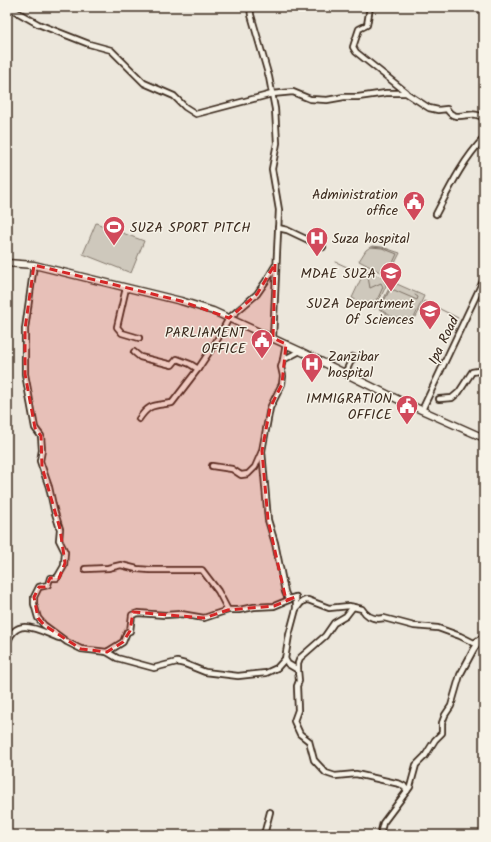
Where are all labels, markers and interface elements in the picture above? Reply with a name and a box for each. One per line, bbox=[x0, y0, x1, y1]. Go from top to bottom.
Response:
place label: Administration office bbox=[312, 184, 399, 222]
public building icon: Administration office bbox=[401, 189, 427, 222]
sports icon: SUZA SPORT PITCH bbox=[101, 214, 127, 247]
place label: SUZA SPORT PITCH bbox=[130, 217, 251, 239]
hospital icon: Suza hospital bbox=[304, 225, 330, 258]
place label: Suza hospital bbox=[332, 228, 410, 250]
school or university icon: MDAE SUZA bbox=[378, 260, 404, 293]
place label: MDAE SUZA bbox=[301, 263, 376, 285]
place label: SUZA Department Of Sciences bbox=[306, 293, 415, 331]
school or university icon: SUZA Department Of Sciences bbox=[417, 298, 443, 331]
street label: Ipa Road bbox=[423, 312, 465, 368]
place label: PARLIAMENT OFFICE bbox=[165, 322, 247, 360]
public building icon: PARLIAMENT OFFICE bbox=[249, 327, 275, 360]
place label: Zanzibar hospital bbox=[328, 346, 380, 384]
hospital icon: Zanzibar hospital bbox=[299, 351, 325, 384]
place label: IMMIGRATION OFFICE bbox=[306, 388, 393, 426]
public building icon: IMMIGRATION OFFICE bbox=[394, 393, 420, 426]

